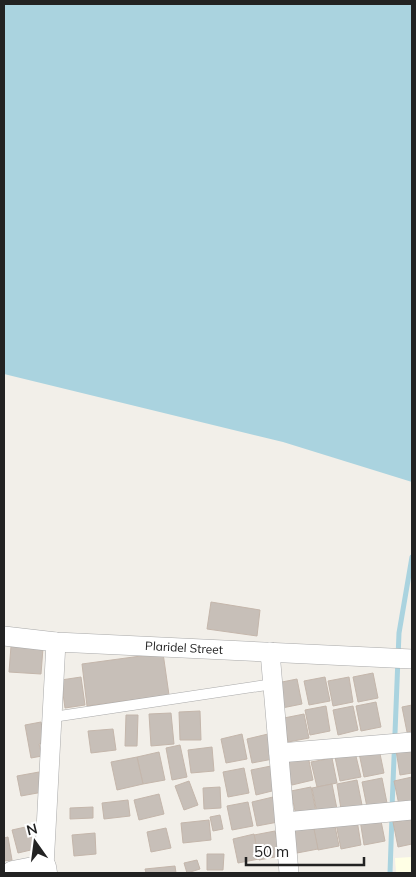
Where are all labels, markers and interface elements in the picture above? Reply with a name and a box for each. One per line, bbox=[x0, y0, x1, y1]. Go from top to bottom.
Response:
street label: Plaridel Street bbox=[145, 638, 223, 657]
north arrow bbox=[10, 817, 60, 867]
text: N bbox=[25, 819, 39, 839]
scale bar bbox=[246, 834, 364, 866]
text: 50 m bbox=[254, 842, 289, 861]

